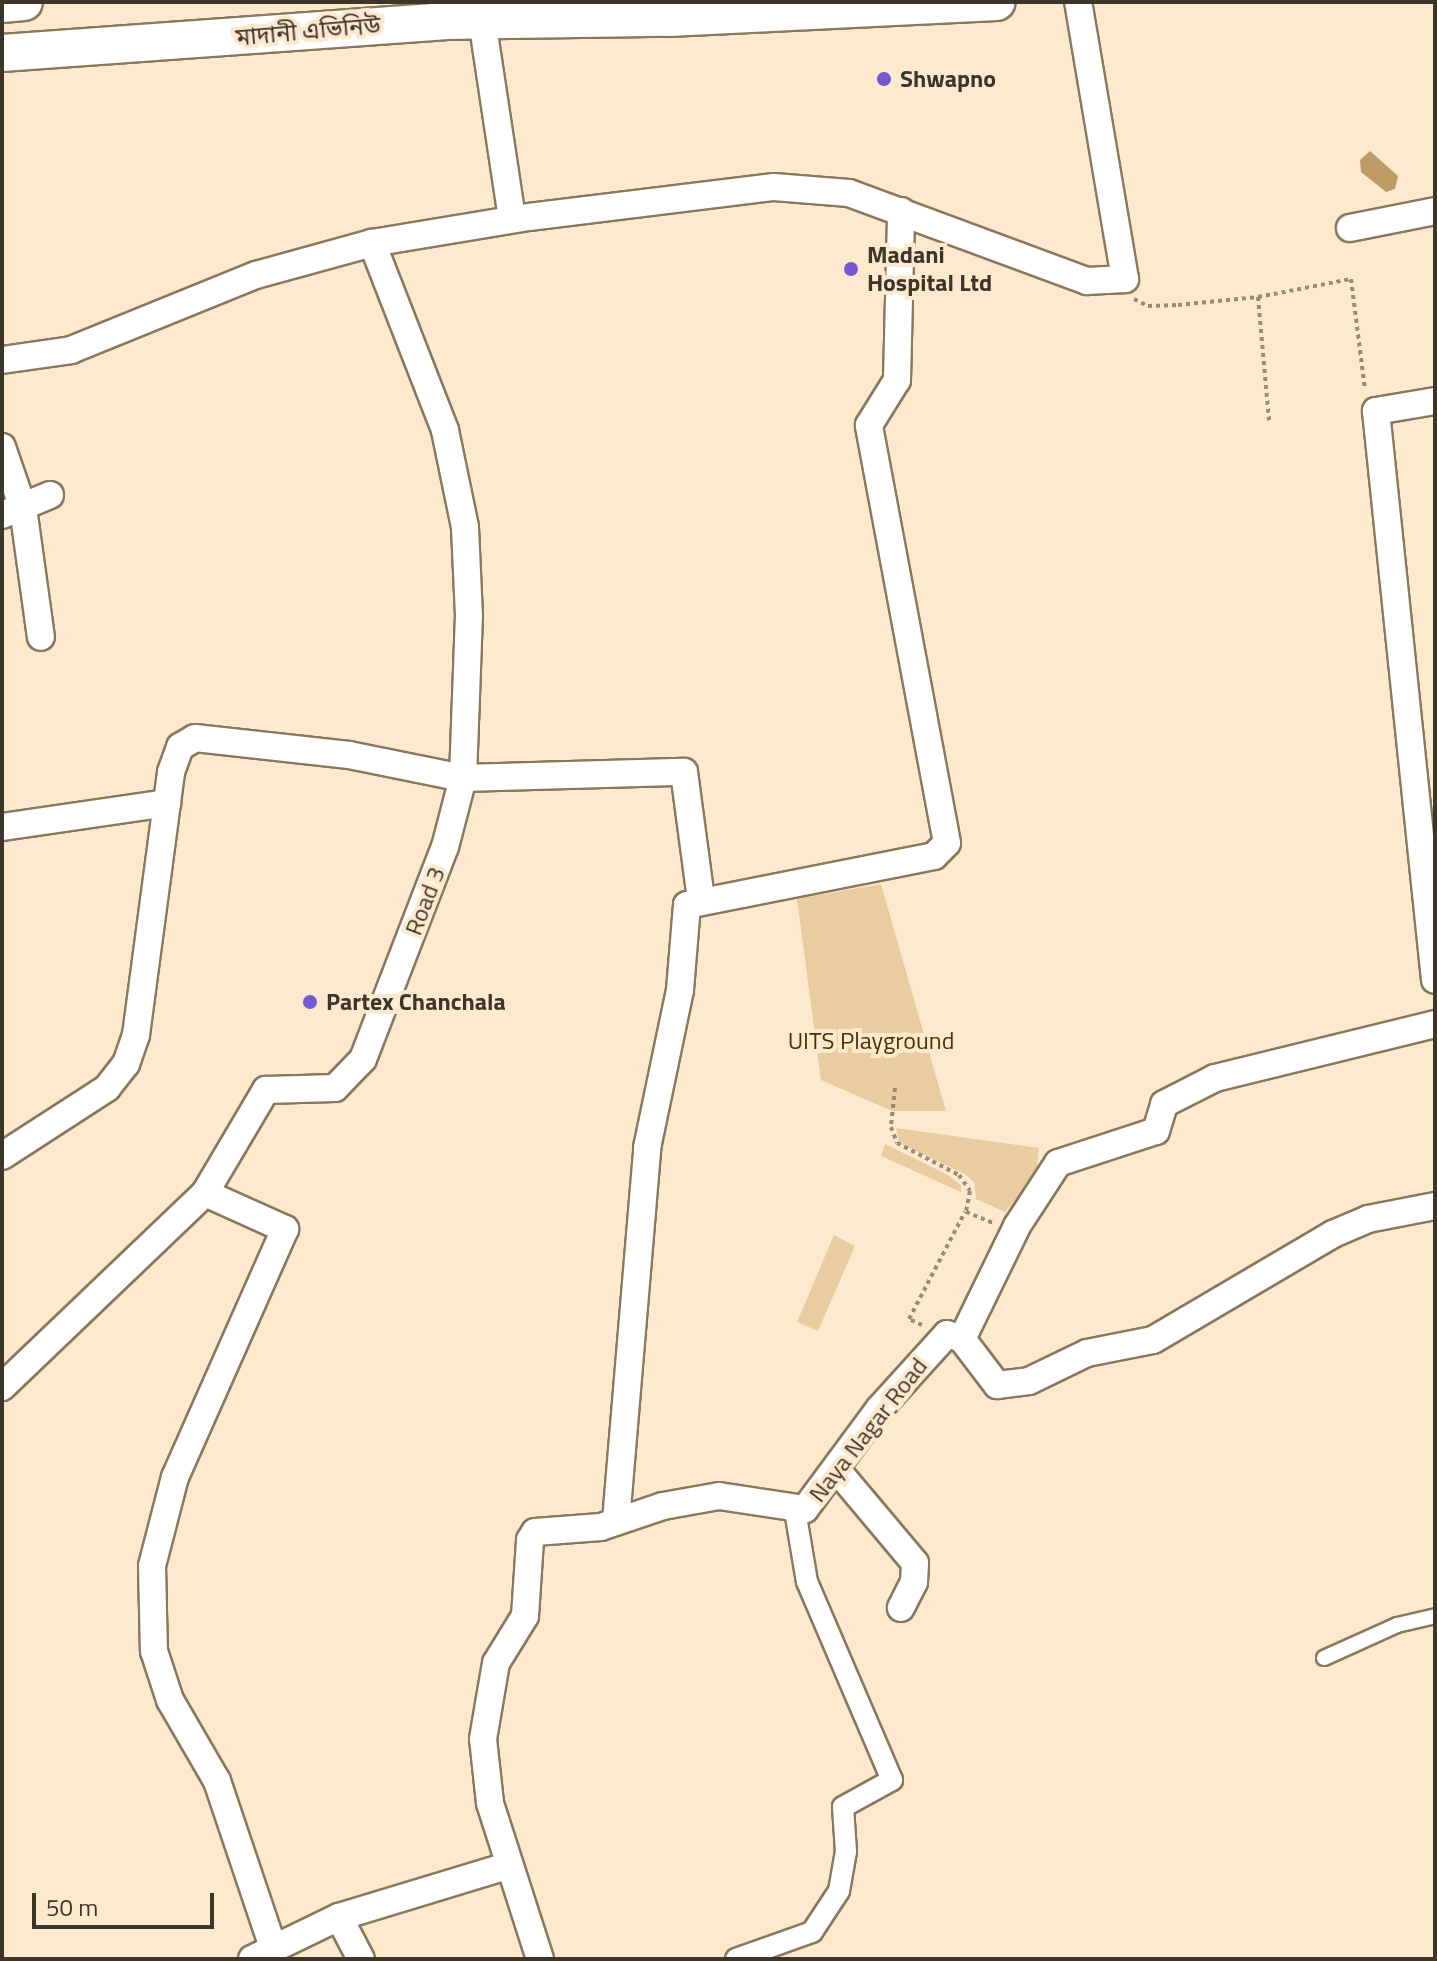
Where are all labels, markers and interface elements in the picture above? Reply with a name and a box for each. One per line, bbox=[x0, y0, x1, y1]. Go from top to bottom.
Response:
street label: মাদানী এভিনিউ bbox=[234, 10, 382, 52]
place label: Shwapno bbox=[900, 65, 996, 93]
marker: Shwapno bbox=[875, 70, 893, 88]
place label: Madani Hospital Ltd bbox=[867, 241, 992, 297]
marker: Madani Hospital Ltd bbox=[842, 260, 860, 278]
street label: Road 3 bbox=[399, 863, 451, 939]
place label: Partex Chanchala bbox=[326, 988, 506, 1016]
marker: Partex Chanchala bbox=[301, 993, 319, 1011]
park label: UITS Playground bbox=[788, 1027, 954, 1055]
street label: Naya Nagar Road bbox=[803, 1352, 933, 1508]
scale bar bbox=[36, 1877, 218, 1927]
text: 50 m bbox=[46, 1889, 98, 1925]

